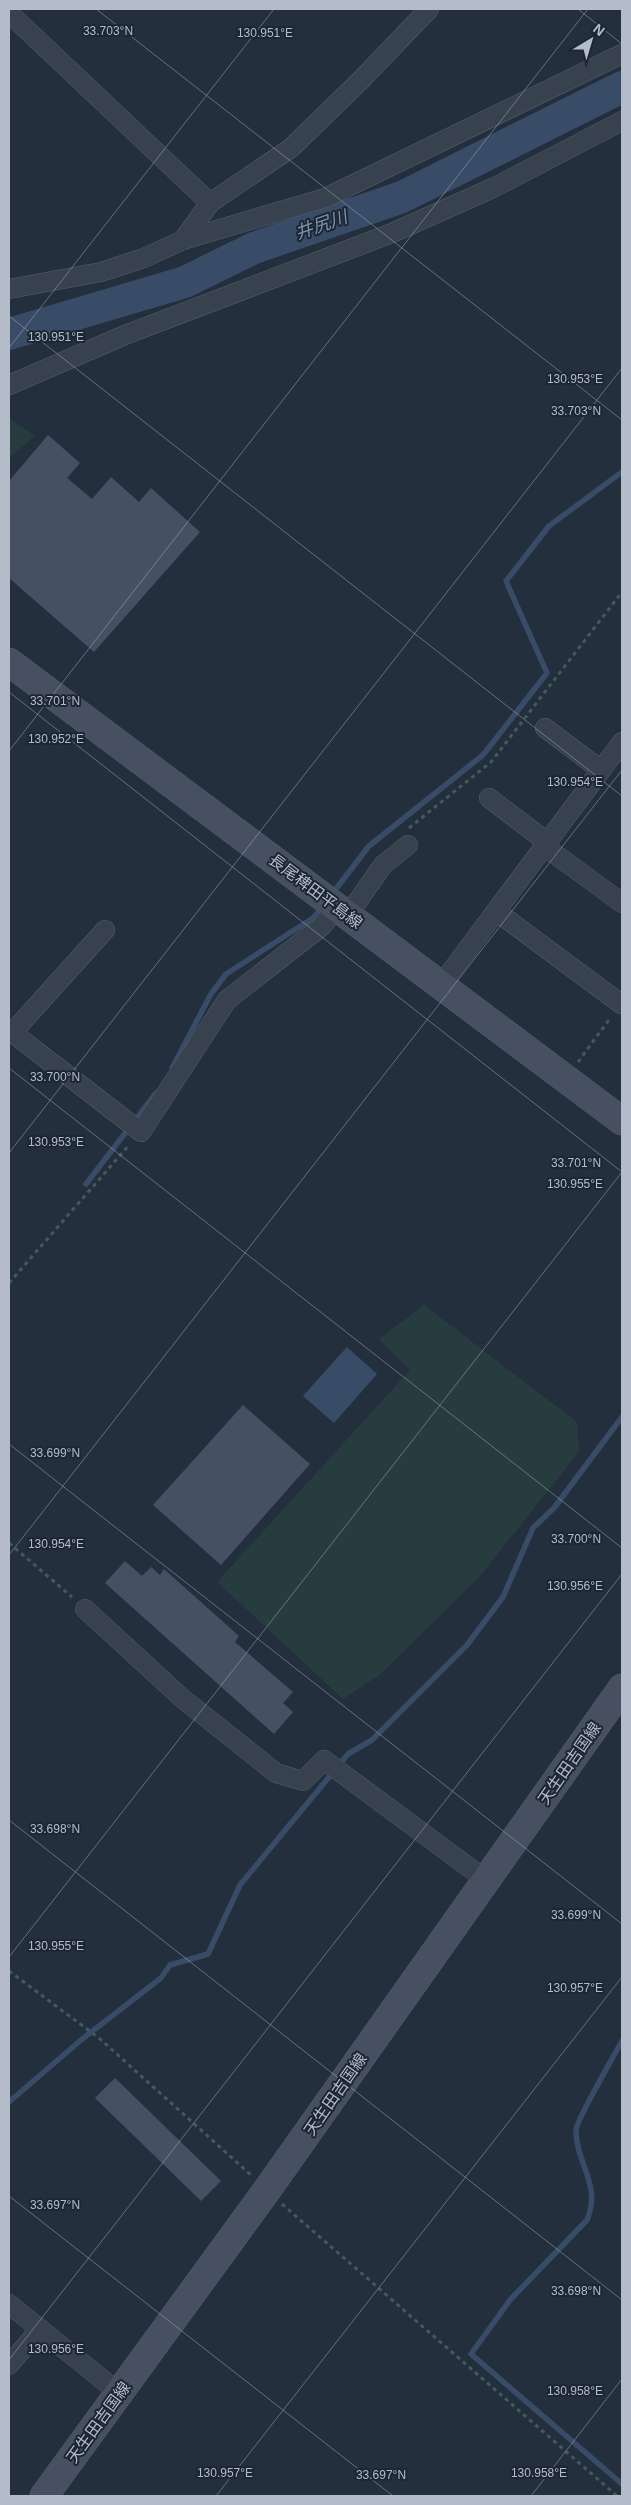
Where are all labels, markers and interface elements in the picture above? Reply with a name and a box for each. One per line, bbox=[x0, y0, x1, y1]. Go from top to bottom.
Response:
north arrow bbox=[566, 15, 616, 65]
text: N bbox=[590, 20, 608, 39]
text: 33.703°N bbox=[83, 24, 133, 38]
text: 130.951°E bbox=[237, 26, 293, 40]
water label: 井尻川 bbox=[292, 206, 352, 243]
text: 130.951°E bbox=[28, 330, 84, 344]
text: 130.953°E bbox=[547, 372, 603, 386]
text: 33.703°N bbox=[551, 404, 601, 418]
text: 33.701°N bbox=[30, 694, 80, 708]
text: 130.952°E bbox=[28, 732, 84, 746]
text: 130.954°E bbox=[547, 775, 603, 789]
street label: 長尾稗田平島線 bbox=[266, 851, 366, 932]
text: 33.700°N bbox=[30, 1070, 80, 1084]
text: 130.953°E bbox=[28, 1135, 84, 1149]
text: 33.701°N bbox=[551, 1156, 601, 1170]
text: 130.955°E bbox=[547, 1177, 603, 1191]
text: 33.699°N bbox=[30, 1446, 80, 1460]
text: 33.700°N bbox=[551, 1532, 601, 1546]
text: 130.954°E bbox=[28, 1537, 84, 1551]
text: 130.956°E bbox=[547, 1579, 603, 1593]
street label: 天生田吉国線 bbox=[535, 1719, 604, 1807]
text: 33.698°N bbox=[30, 1822, 80, 1836]
text: 33.699°N bbox=[551, 1908, 601, 1922]
text: 130.955°E bbox=[28, 1939, 84, 1953]
text: 130.957°E bbox=[547, 1981, 603, 1995]
street label: 天生田吉国線 bbox=[301, 2050, 370, 2138]
text: 33.697°N bbox=[30, 2198, 80, 2212]
text: 33.698°N bbox=[551, 2284, 601, 2298]
text: 130.956°E bbox=[28, 2342, 84, 2356]
street label: 天生田吉国線 bbox=[63, 2378, 133, 2466]
text: 130.958°E bbox=[547, 2384, 603, 2398]
text: 130.957°E bbox=[197, 2466, 253, 2480]
text: 130.958°E bbox=[511, 2466, 567, 2480]
text: 33.697°N bbox=[356, 2468, 406, 2482]

